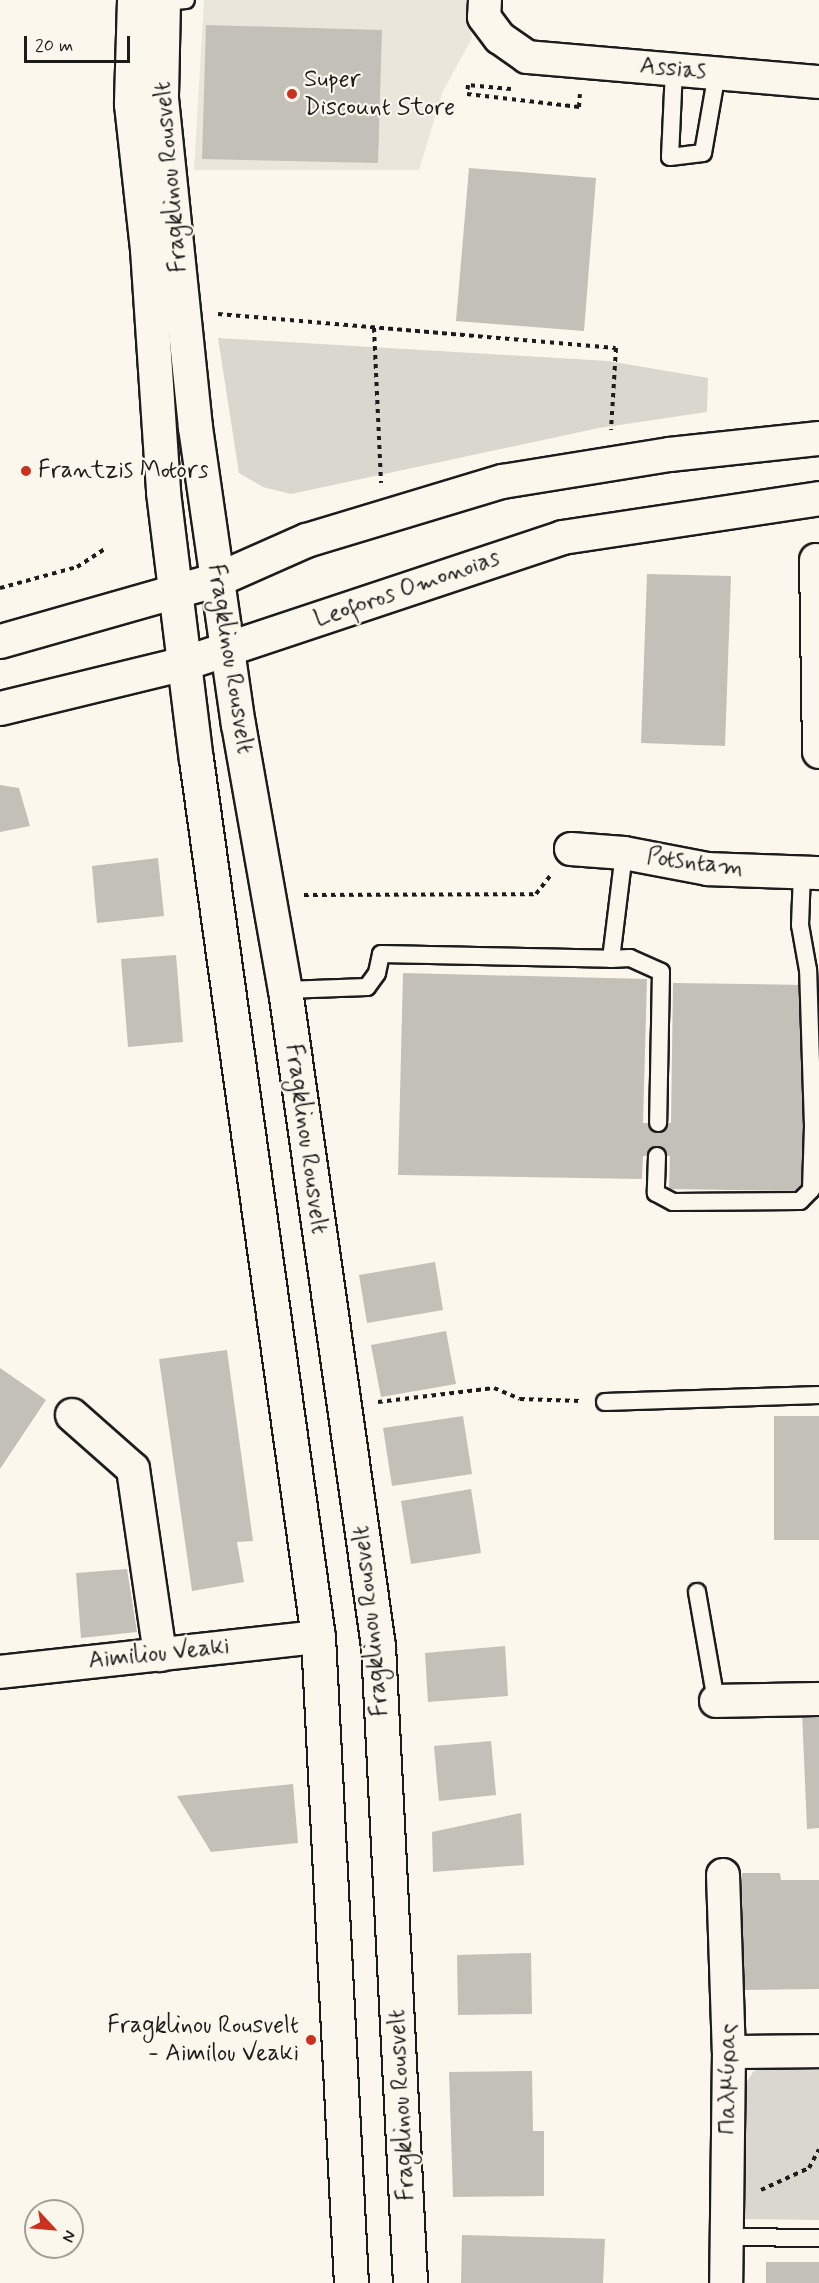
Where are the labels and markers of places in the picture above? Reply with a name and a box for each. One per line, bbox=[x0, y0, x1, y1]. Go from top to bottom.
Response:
place label: Super Discount Store bbox=[304, 66, 451, 122]
marker: Super Discount Store bbox=[285, 87, 299, 101]
place label: Frantzis Motors bbox=[38, 457, 209, 485]
marker: Frantzis Motors bbox=[19, 464, 33, 478]
place label: Fragklinou Rousvelt - Aimilou Veaki bbox=[108, 2012, 299, 2068]
marker: Fragklinou Rousvelt - Aimilou Veaki bbox=[304, 2033, 318, 2047]

